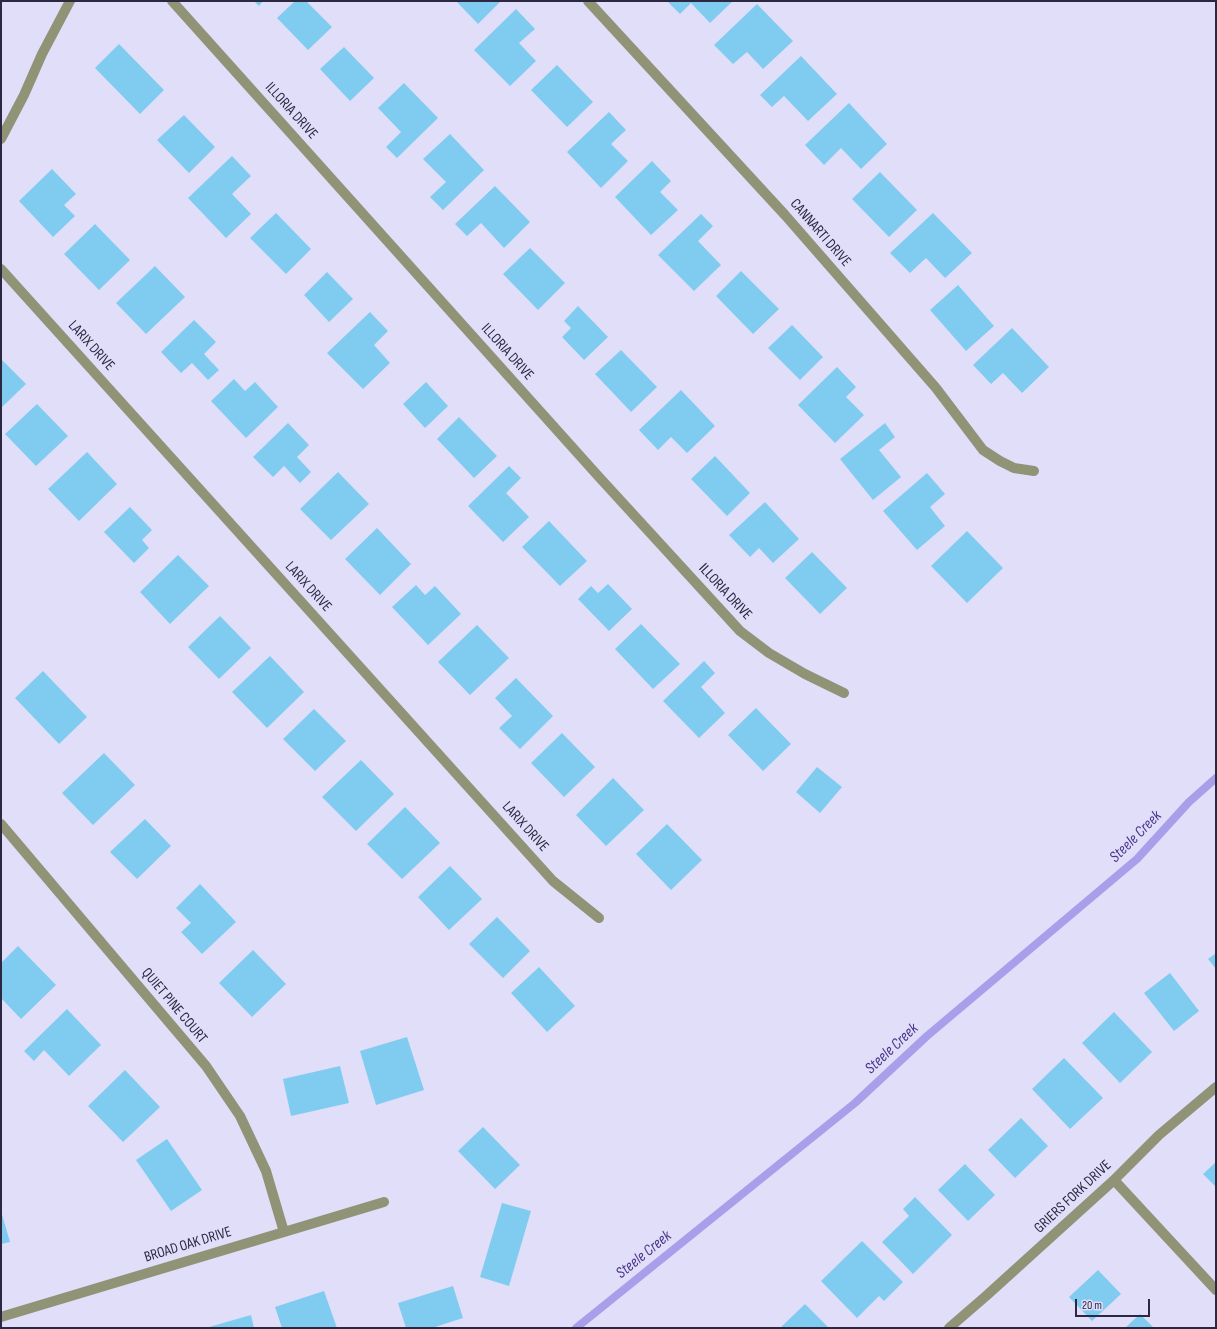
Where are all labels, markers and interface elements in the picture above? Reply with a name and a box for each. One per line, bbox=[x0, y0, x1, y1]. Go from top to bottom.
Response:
street label: ILLORIA DRIVE bbox=[261, 79, 321, 143]
street label: CANNARTI DRIVE bbox=[786, 195, 854, 271]
street label: LARIX DRIVE bbox=[64, 317, 118, 375]
street label: ILLORIA DRIVE bbox=[477, 320, 537, 384]
street label: LARIX DRIVE bbox=[281, 558, 335, 616]
street label: ILLORIA DRIVE bbox=[694, 560, 756, 624]
street label: LARIX DRIVE bbox=[498, 798, 552, 856]
water label: Steele Creek bbox=[1106, 807, 1166, 867]
street label: QUIET PINE COURT bbox=[137, 965, 211, 1047]
water label: Steele Creek bbox=[861, 1020, 923, 1078]
street label: GRIERS FORK DRIVE bbox=[1031, 1157, 1115, 1237]
street label: BROAD OAK DRIVE bbox=[142, 1223, 234, 1267]
water label: Steele Creek bbox=[612, 1227, 676, 1283]
scale bar bbox=[1077, 1291, 1152, 1317]
text: 20 m bbox=[1082, 1298, 1102, 1313]

